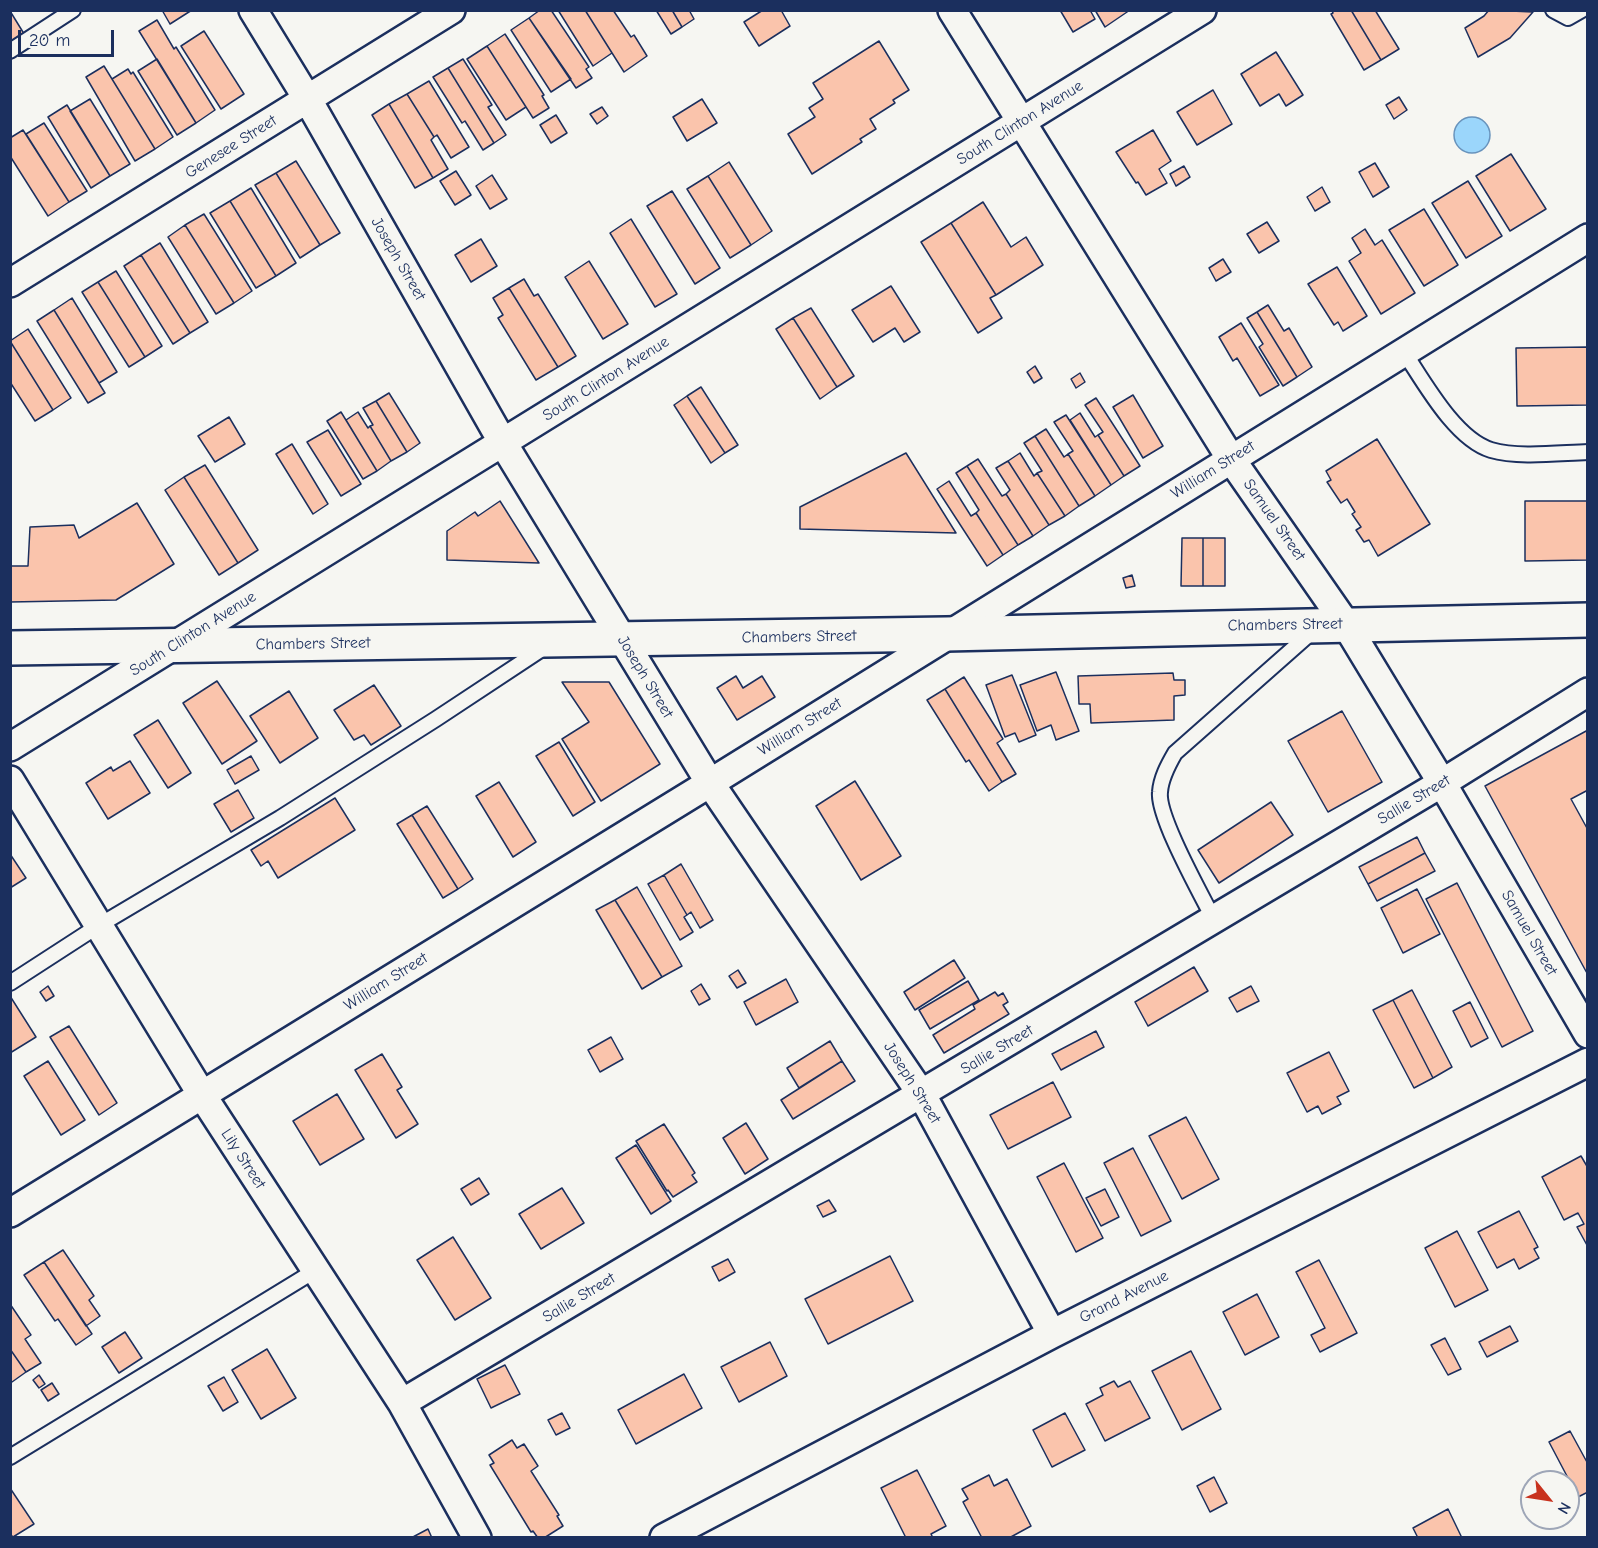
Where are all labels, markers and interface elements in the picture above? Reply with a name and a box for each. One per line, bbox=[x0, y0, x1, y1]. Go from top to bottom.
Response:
scale bar bbox=[21, 18, 117, 56]
text: 20 m bbox=[29, 30, 70, 51]
street label: South Clinton Avenue bbox=[953, 76, 1087, 170]
street label: Genesee Street bbox=[182, 111, 280, 183]
street label: Joseph Street bbox=[366, 214, 430, 304]
street label: South Clinton Avenue bbox=[539, 332, 673, 426]
street label: William Street bbox=[1168, 437, 1258, 503]
street label: Samuel Street bbox=[1239, 475, 1309, 565]
street label: South Clinton Avenue bbox=[126, 587, 260, 681]
street label: Chambers Street bbox=[1227, 614, 1343, 636]
street label: Chambers Street bbox=[741, 626, 857, 648]
street label: Joseph Street bbox=[613, 632, 677, 722]
street label: Chambers Street bbox=[255, 633, 371, 655]
street label: William Street bbox=[755, 694, 845, 760]
street label: Sallie Street bbox=[1374, 771, 1454, 829]
street label: Samuel Street bbox=[1497, 887, 1561, 979]
street label: William Street bbox=[341, 949, 431, 1015]
street label: Sallie Street bbox=[957, 1021, 1037, 1079]
street label: Joseph Street bbox=[879, 1039, 945, 1127]
street label: Lily Street bbox=[217, 1125, 269, 1193]
street label: Grand Avenue bbox=[1076, 1266, 1172, 1328]
street label: Sallie Street bbox=[539, 1269, 619, 1327]
north arrow bbox=[1520, 1470, 1580, 1530]
text: N bbox=[1553, 1499, 1574, 1517]

